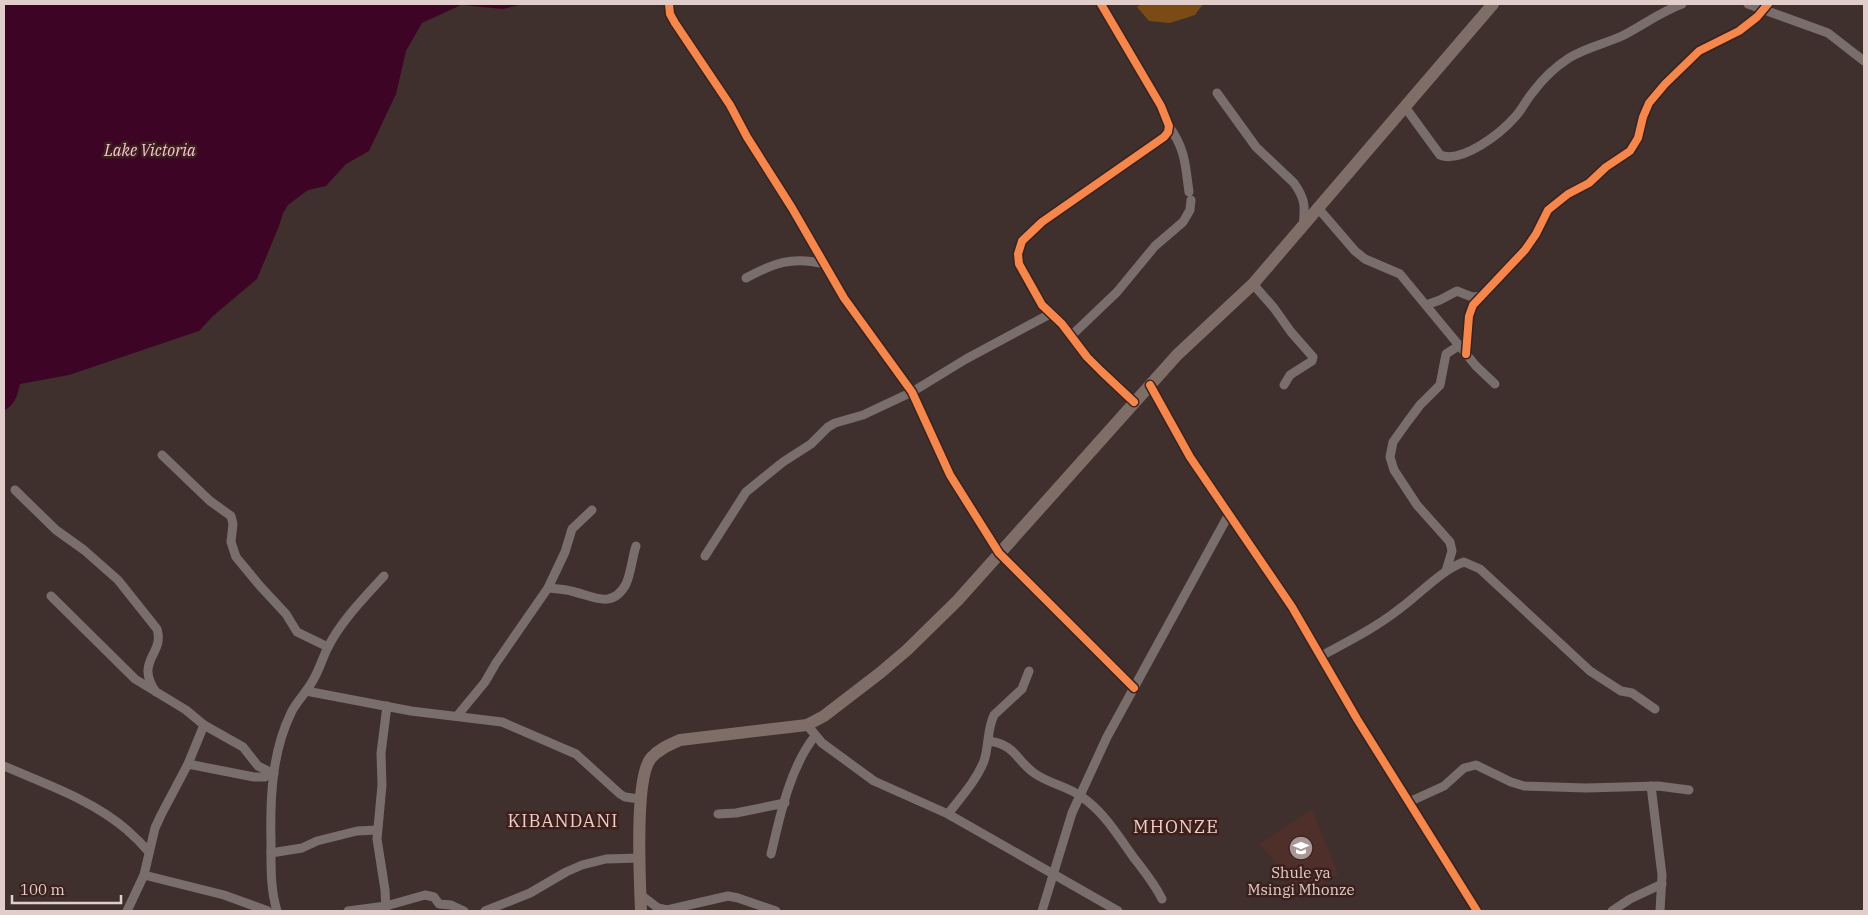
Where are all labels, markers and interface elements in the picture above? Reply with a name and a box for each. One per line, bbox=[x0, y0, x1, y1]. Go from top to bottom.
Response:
water label: Lake Victoria bbox=[103, 140, 196, 160]
district label: KIBANDANI bbox=[508, 809, 618, 832]
district label: MHONZE bbox=[1133, 815, 1219, 838]
school or university icon: Shule ya Msingi Mhonze bbox=[1288, 835, 1314, 861]
place label: Shule ya Msingi Mhonze bbox=[1247, 863, 1355, 899]
scale bar bbox=[12, 872, 121, 904]
text: 100 m bbox=[20, 880, 65, 899]

